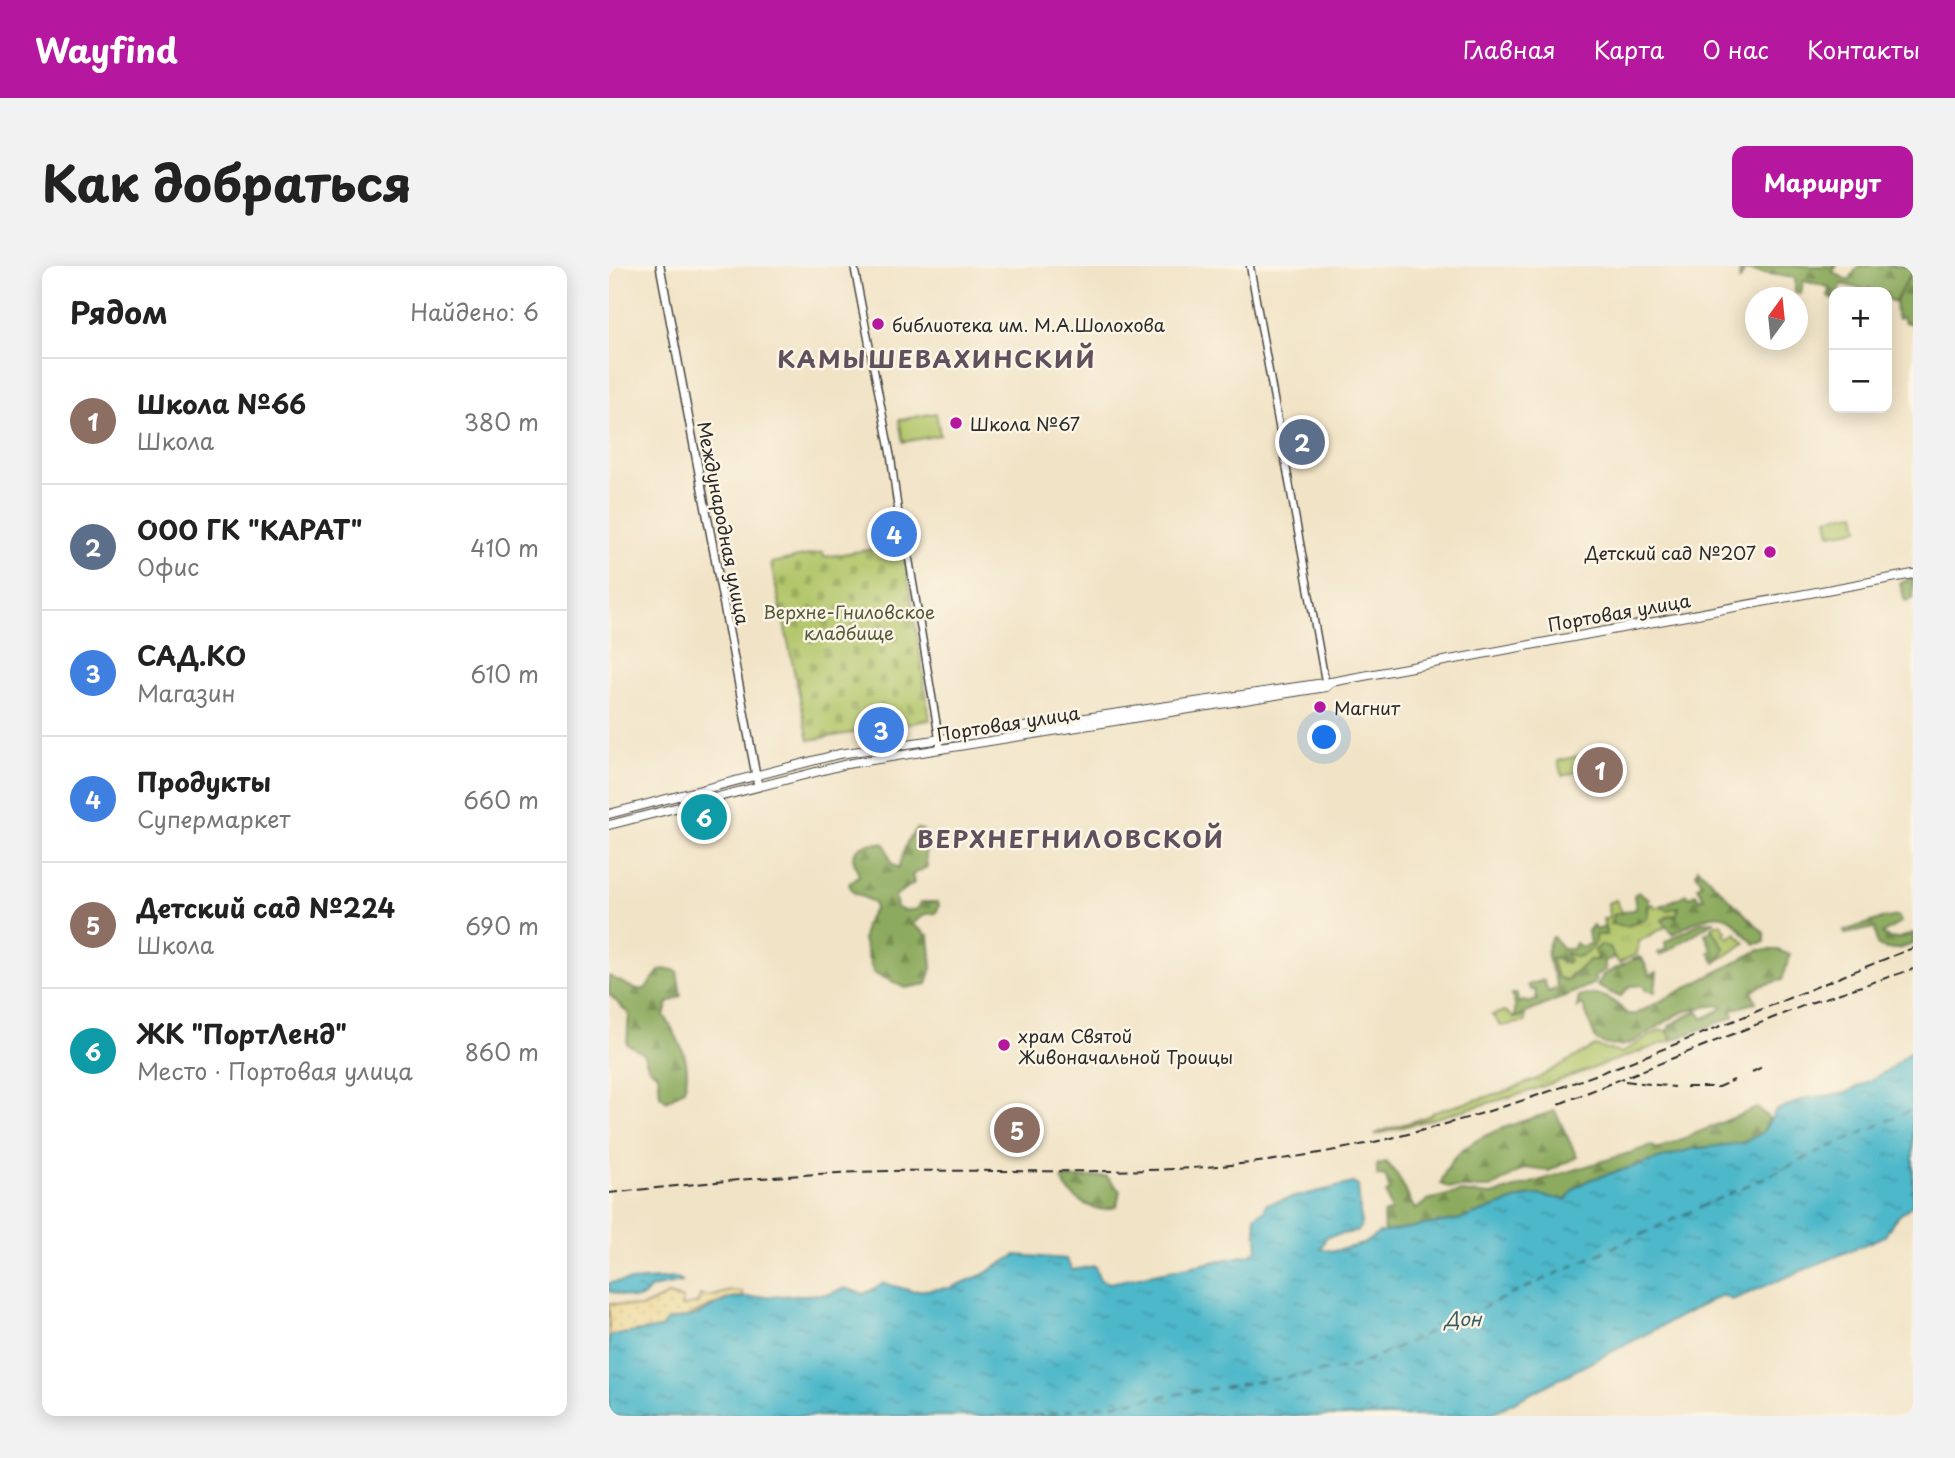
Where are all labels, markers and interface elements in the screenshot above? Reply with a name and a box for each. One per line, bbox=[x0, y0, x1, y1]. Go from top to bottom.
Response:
text: Wayfind bbox=[35, 24, 178, 74]
text: Главная bbox=[1463, 31, 1556, 67]
text: Карта bbox=[1594, 31, 1664, 67]
text: О нас bbox=[1702, 31, 1769, 67]
text: Контакты bbox=[1807, 31, 1920, 67]
text: Как добраться bbox=[42, 145, 412, 219]
button: Маршрут bbox=[1732, 146, 1913, 218]
north arrow bbox=[1745, 287, 1808, 350]
map controls bbox=[1829, 287, 1892, 413]
button: + bbox=[1829, 287, 1892, 350]
text: Рядом bbox=[70, 289, 168, 334]
text: Найдено: 6 bbox=[410, 294, 539, 329]
place label: библиотека им. М.А.Шолохова bbox=[892, 311, 1166, 338]
marker: библиотека им. М.А.Шолохова bbox=[870, 316, 886, 332]
district label: КАМЫШЕВАХИНСКИЙ bbox=[777, 340, 1097, 376]
button: − bbox=[1829, 350, 1892, 413]
text: Школа №66 bbox=[137, 384, 306, 423]
text: 1 bbox=[88, 404, 99, 439]
text: 380 m bbox=[464, 404, 539, 439]
place label: Школа №67 bbox=[970, 410, 1080, 437]
marker: Школа №67 bbox=[948, 415, 964, 431]
pin: 2 bbox=[1279, 416, 1325, 468]
street label: Международная улица bbox=[691, 419, 757, 628]
text: Школа bbox=[137, 423, 214, 458]
pin: 4 bbox=[871, 508, 917, 560]
text: ООО ГК "КАРАТ" bbox=[137, 510, 362, 549]
text: 2 bbox=[85, 530, 101, 565]
text: 410 m bbox=[470, 530, 539, 565]
place label: Детский сад №207 bbox=[1584, 539, 1756, 566]
marker: Детский сад №207 bbox=[1762, 544, 1778, 560]
text: Офис bbox=[137, 549, 199, 584]
street label: Портовая улица bbox=[1546, 586, 1693, 638]
park label: Верхне-Гниловское кладбище bbox=[763, 598, 935, 646]
text: САД.КО bbox=[137, 636, 246, 675]
text: 3 bbox=[85, 656, 101, 691]
text: 610 m bbox=[471, 656, 539, 691]
text: Магазин bbox=[137, 675, 236, 710]
place label: Магнит bbox=[1334, 694, 1401, 721]
street label: Портовая улица bbox=[935, 698, 1082, 748]
marker: Магнит bbox=[1312, 699, 1328, 715]
pin: 3 bbox=[858, 704, 904, 756]
your location bbox=[1307, 720, 1341, 754]
pin: 1 bbox=[1577, 744, 1623, 796]
text: Продукты bbox=[137, 762, 271, 801]
text: 4 bbox=[85, 782, 101, 817]
text: 660 m bbox=[463, 782, 539, 817]
pin: 6 bbox=[681, 791, 727, 843]
text: Супермаркет bbox=[137, 801, 291, 836]
district label: ВЕРХНЕГНИЛОВСКОЙ bbox=[917, 820, 1225, 856]
text: Детский сад №224 bbox=[137, 888, 395, 927]
text: 5 bbox=[86, 908, 100, 943]
text: 690 m bbox=[465, 908, 539, 943]
text: Школа bbox=[137, 927, 214, 962]
text: ЖК "ПортЛенд" bbox=[137, 1014, 347, 1053]
place label: храм Святой Живоначальной Троицы bbox=[1018, 1022, 1233, 1070]
text: 6 bbox=[85, 1034, 101, 1069]
text: 860 m bbox=[465, 1034, 539, 1069]
marker: храм Святой Живоначальной Троицы bbox=[996, 1037, 1012, 1053]
text: Место · Портовая улица bbox=[137, 1053, 413, 1088]
pin: 5 bbox=[994, 1104, 1040, 1156]
water label: Дон bbox=[1443, 1304, 1483, 1332]

